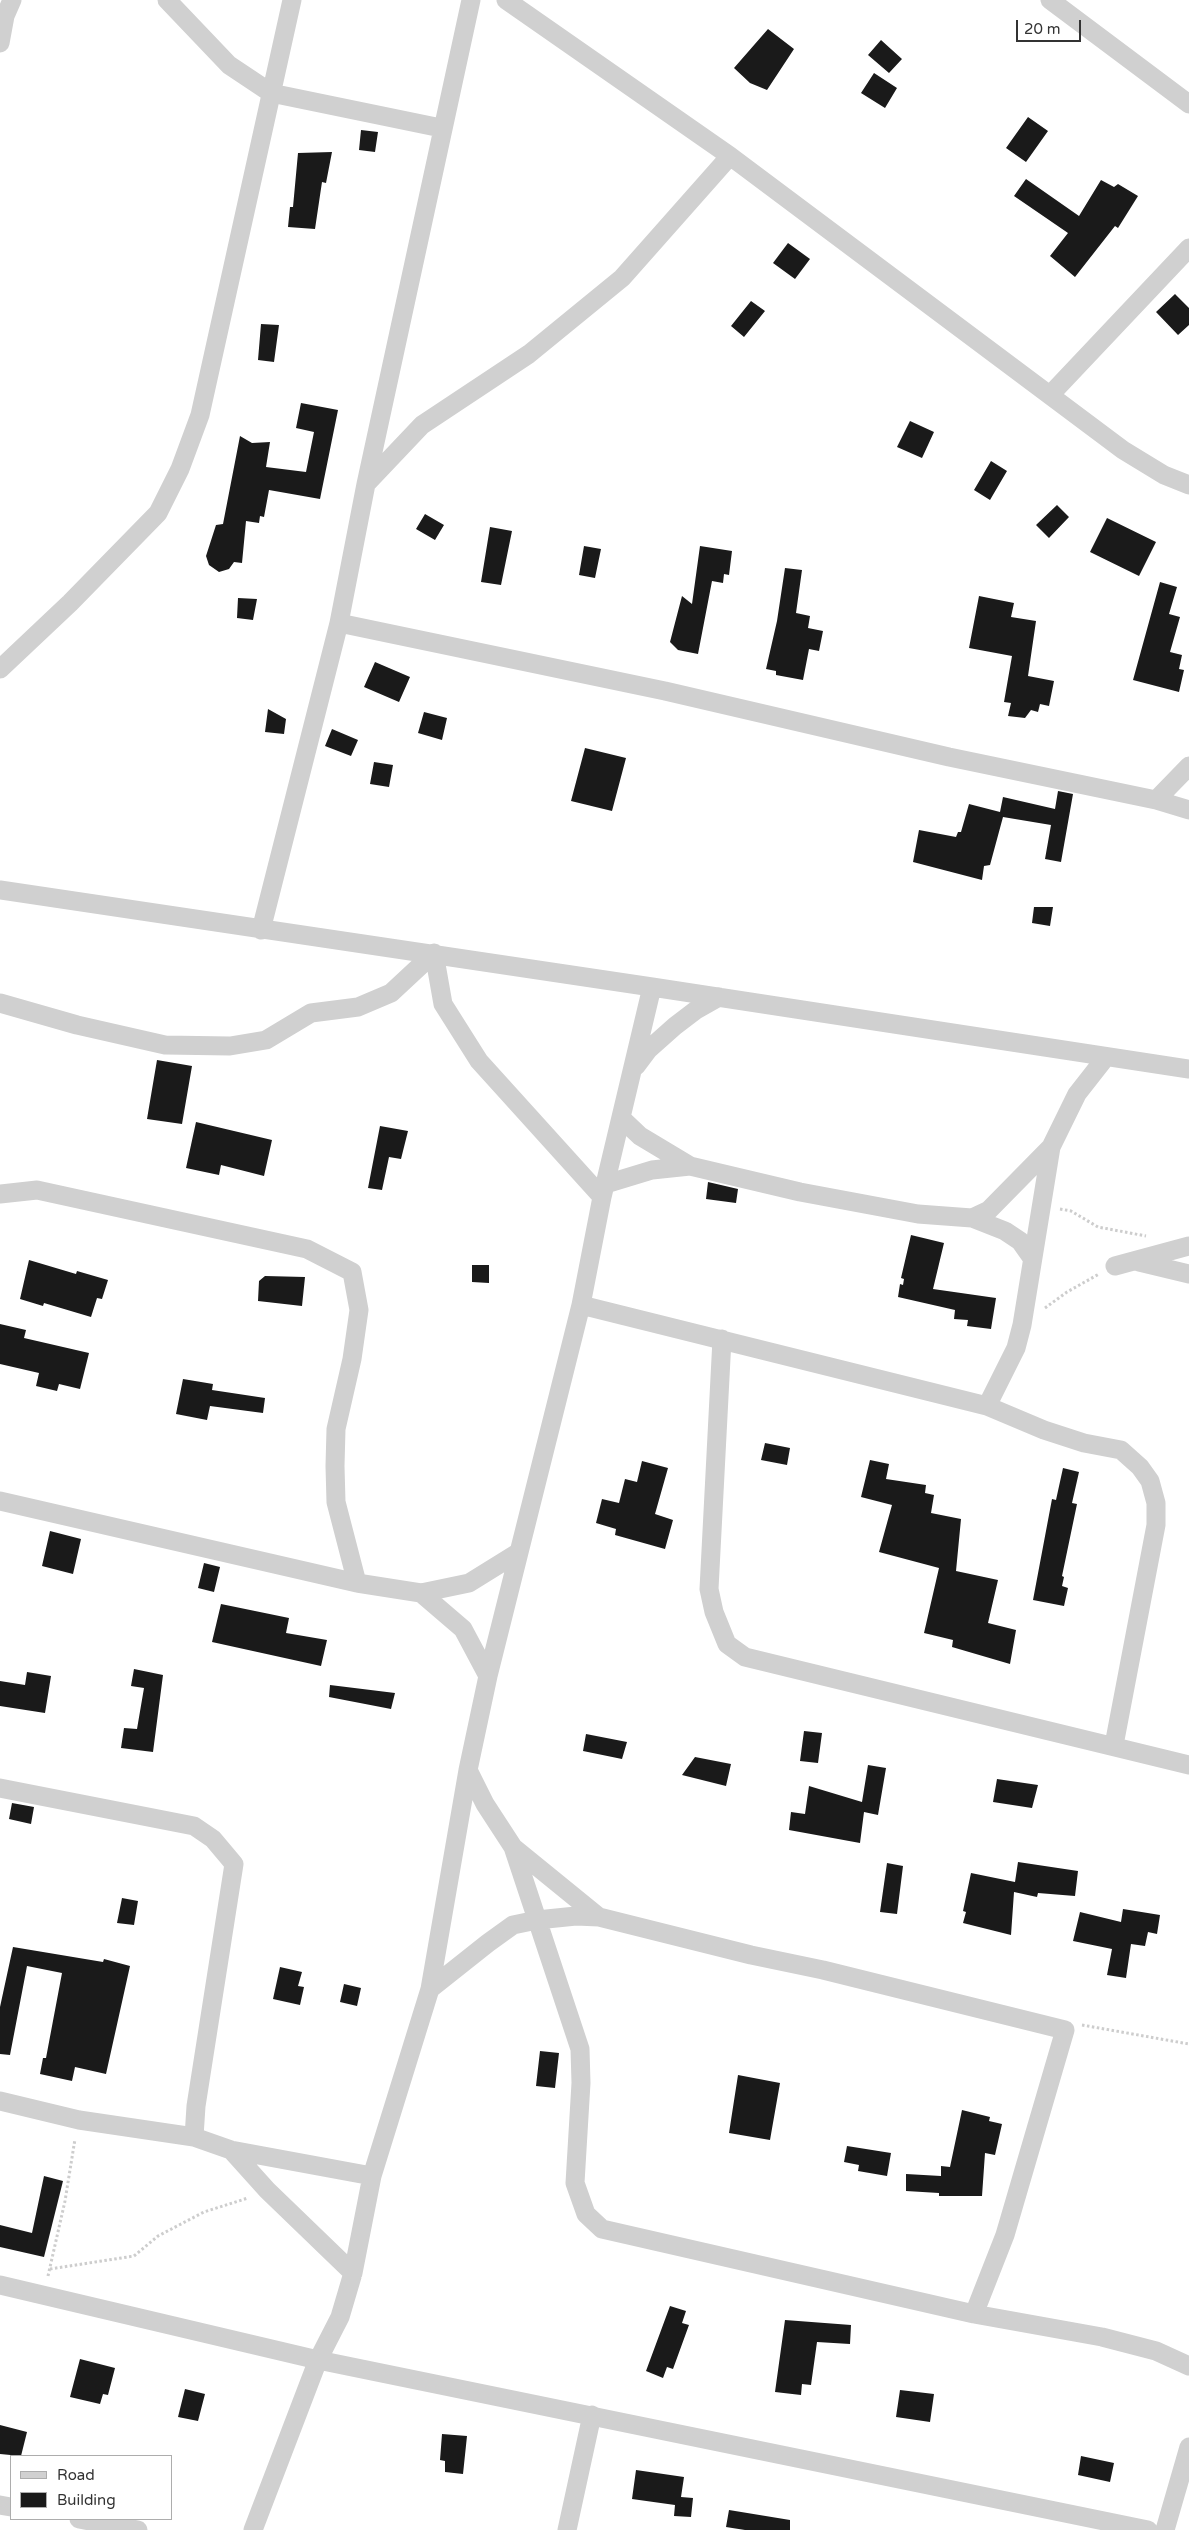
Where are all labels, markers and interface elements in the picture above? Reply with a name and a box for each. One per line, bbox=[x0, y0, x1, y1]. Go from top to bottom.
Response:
scale bar bbox=[1019, 10, 1084, 42]
text: 20 m bbox=[1024, 20, 1061, 38]
legend bbox=[10, 2455, 172, 2520]
text: Road bbox=[57, 2466, 95, 2484]
text: Building bbox=[57, 2491, 116, 2509]

